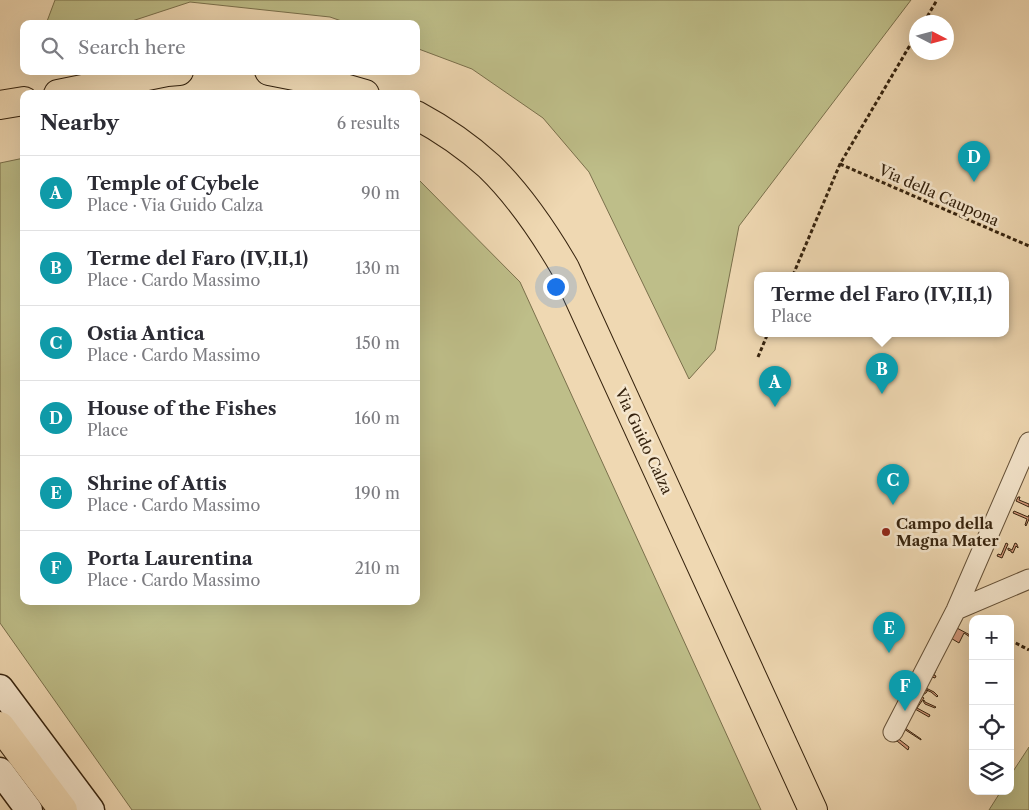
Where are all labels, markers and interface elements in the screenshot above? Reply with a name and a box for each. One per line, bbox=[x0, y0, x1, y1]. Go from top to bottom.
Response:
north arrow bbox=[909, 15, 954, 60]
search box bbox=[20, 20, 420, 75]
icon: search bbox=[38, 34, 66, 62]
text: Search here bbox=[78, 36, 186, 59]
text: Nearby bbox=[40, 110, 119, 135]
text: 6 results bbox=[337, 113, 400, 133]
pin: D bbox=[958, 141, 990, 182]
street label: Via della Caupona bbox=[875, 160, 1002, 230]
text: Temple of Cybele bbox=[87, 172, 259, 195]
text: A bbox=[50, 183, 62, 203]
text: 90 m bbox=[361, 183, 400, 203]
text: Place · Via Guido Calza bbox=[87, 195, 263, 215]
text: Terme del Faro (IV,II,1) bbox=[87, 247, 308, 270]
text: B bbox=[50, 258, 62, 278]
text: 130 m bbox=[355, 258, 400, 278]
text: Place · Cardo Massimo bbox=[87, 270, 260, 290]
popup bbox=[754, 272, 1009, 337]
your location bbox=[543, 274, 569, 300]
text: Terme del Faro (IV,II,1) bbox=[771, 283, 992, 306]
text: Place bbox=[771, 306, 812, 326]
text: Ostia Antica bbox=[87, 322, 205, 345]
text: C bbox=[50, 333, 62, 353]
text: 150 m bbox=[355, 333, 400, 353]
text: Place · Cardo Massimo bbox=[87, 345, 260, 365]
pin: B bbox=[866, 353, 898, 394]
pin: A bbox=[759, 366, 791, 407]
street label: Via Guido Calza bbox=[611, 384, 677, 497]
text: House of the Fishes bbox=[87, 397, 277, 420]
text: D bbox=[49, 408, 63, 428]
text: 160 m bbox=[355, 408, 400, 428]
text: Place bbox=[87, 420, 128, 440]
pin: C bbox=[877, 464, 909, 505]
text: Shrine of Attis bbox=[87, 472, 227, 495]
text: E bbox=[50, 483, 62, 503]
text: 190 m bbox=[355, 483, 400, 503]
text: Place · Cardo Massimo bbox=[87, 495, 260, 515]
place label: Campo della Magna Mater bbox=[896, 514, 999, 550]
marker: Campo della Magna Mater bbox=[880, 526, 892, 538]
text: Porta Laurentina bbox=[87, 547, 253, 570]
text: F bbox=[51, 558, 61, 578]
text: 210 m bbox=[355, 558, 400, 578]
text: Place · Cardo Massimo bbox=[87, 570, 260, 590]
pin: E bbox=[873, 612, 905, 653]
map controls bbox=[969, 615, 1014, 795]
button: + bbox=[969, 615, 1014, 660]
button: − bbox=[969, 660, 1014, 705]
pin: F bbox=[889, 670, 921, 711]
button: locate bbox=[969, 705, 1014, 750]
button: layers bbox=[969, 750, 1014, 795]

